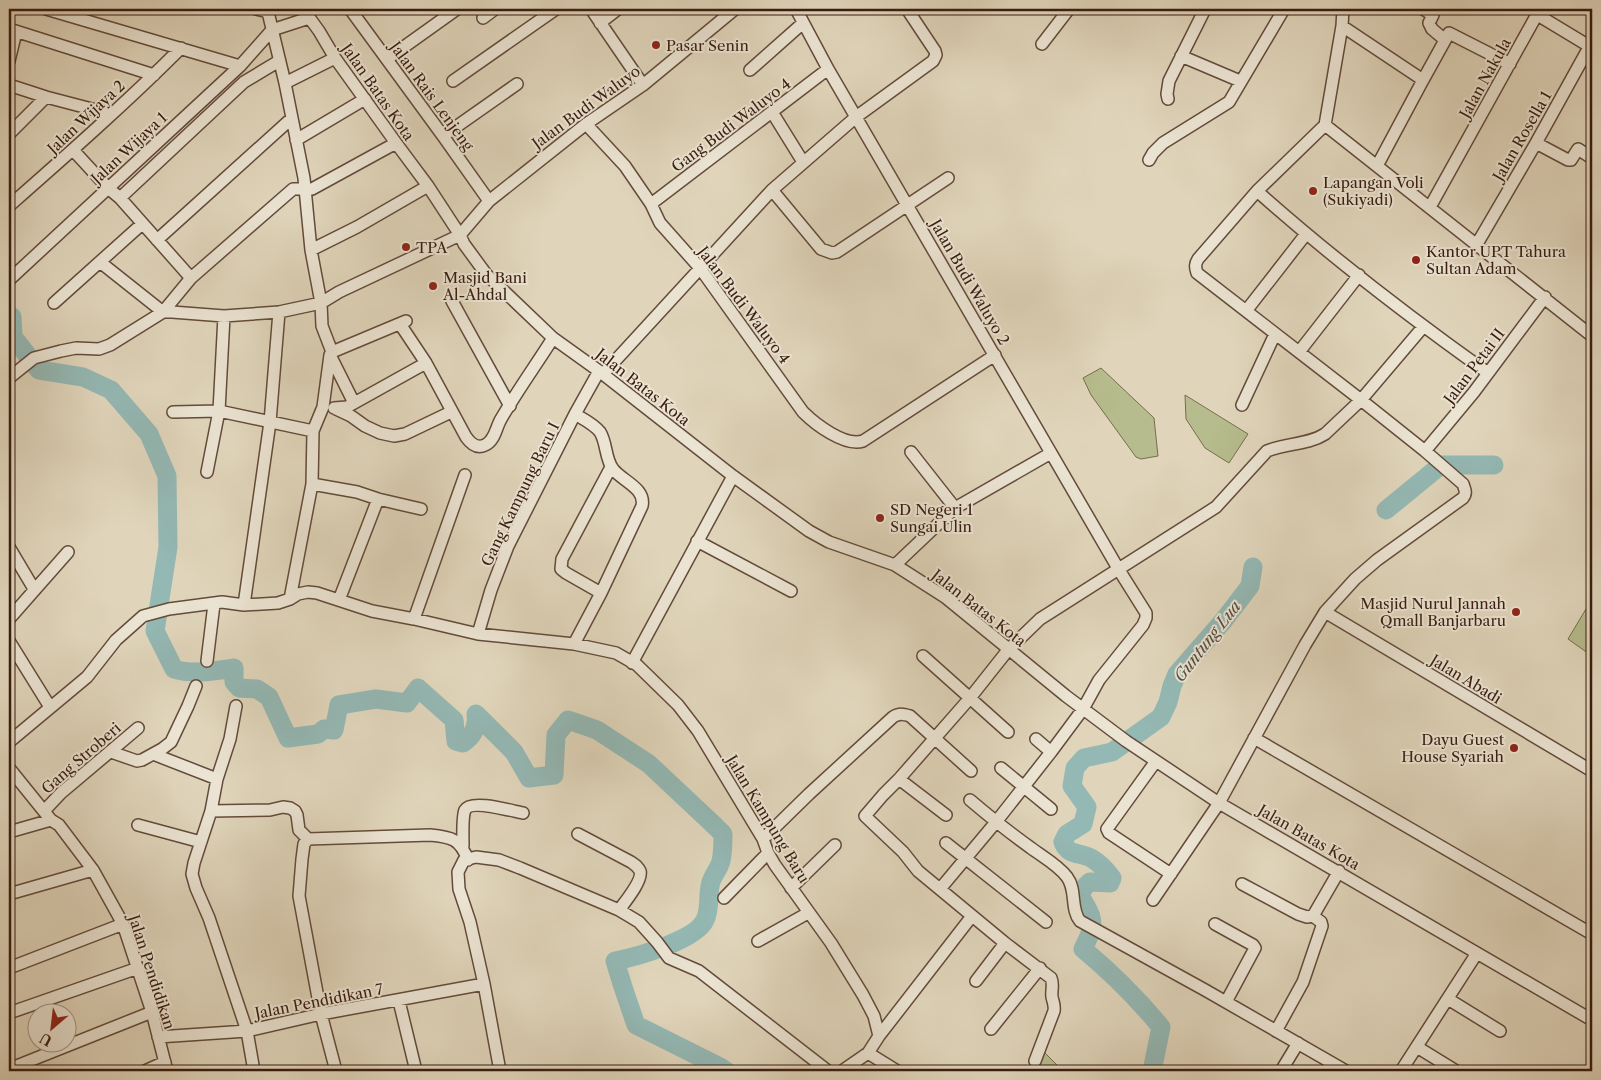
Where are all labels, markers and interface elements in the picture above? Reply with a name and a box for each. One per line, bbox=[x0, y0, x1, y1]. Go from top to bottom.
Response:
street label: Jalan Nakula bbox=[1454, 34, 1515, 123]
street label: Jalan Rais Lenjeng bbox=[385, 36, 478, 154]
place label: Pasar Senin bbox=[666, 36, 749, 55]
street label: Jalan Batas Kota bbox=[336, 38, 419, 144]
marker: Pasar Senin bbox=[650, 39, 662, 51]
street label: Jalan Budi Waluyo bbox=[526, 61, 644, 154]
street label: Gang Budi Waluyo 4 bbox=[668, 74, 794, 176]
street label: Jalan Wijaya 2 bbox=[42, 76, 129, 159]
street label: Jalan Rosella 1 bbox=[1488, 87, 1556, 186]
street label: Jalan Wijaya 1 bbox=[86, 108, 171, 189]
place label: Lapangan Voli (Sukiyadi) bbox=[1323, 173, 1424, 209]
marker: Lapangan Voli (Sukiyadi) bbox=[1307, 185, 1319, 197]
street label: Jalan Budi Waluyo 2 bbox=[925, 214, 1014, 348]
place label: TPA bbox=[416, 238, 448, 257]
marker: TPA bbox=[400, 241, 412, 253]
street label: Jalan Budi Waluyo 4 bbox=[692, 241, 794, 367]
place label: Kantor UPT Tahura Sultan Adam bbox=[1426, 242, 1566, 278]
marker: Kantor UPT Tahura Sultan Adam bbox=[1410, 254, 1422, 266]
place label: Masjid Bani Al-Ahdal bbox=[442, 268, 527, 304]
marker: Masjid Bani Al-Ahdal bbox=[427, 280, 439, 292]
street label: Jalan Petai II bbox=[1438, 324, 1509, 409]
street label: Jalan Batas Kota bbox=[590, 343, 694, 430]
street label: Gang Kampung Baru I bbox=[477, 419, 563, 569]
place label: SD Negeri 1 Sungai Ulin bbox=[890, 500, 974, 536]
marker: SD Negeri 1 Sungai Ulin bbox=[874, 512, 886, 524]
street label: Jalan Batas Kota bbox=[926, 564, 1030, 651]
place label: Masjid Nurul Jannah Qmall Banjarbaru bbox=[1360, 594, 1507, 630]
water label: Guntung Lua bbox=[1169, 596, 1245, 685]
marker: Masjid Nurul Jannah Qmall Banjarbaru bbox=[1510, 606, 1522, 618]
street label: Jalan Abadi bbox=[1425, 649, 1506, 708]
street label: Gang Stroberi bbox=[37, 718, 125, 798]
place label: Dayu Guest House Syariah bbox=[1401, 730, 1505, 766]
marker: Dayu Guest House Syariah bbox=[1508, 742, 1520, 754]
street label: Jalan Kampung Baru bbox=[721, 750, 814, 886]
street label: Jalan Batas Kota bbox=[1253, 799, 1363, 874]
street label: Jalan Pendidikan bbox=[124, 911, 180, 1032]
street label: Jalan Pendidikan 7 bbox=[251, 979, 385, 1023]
north arrow bbox=[28, 1002, 78, 1052]
text: U bbox=[36, 1029, 55, 1050]

